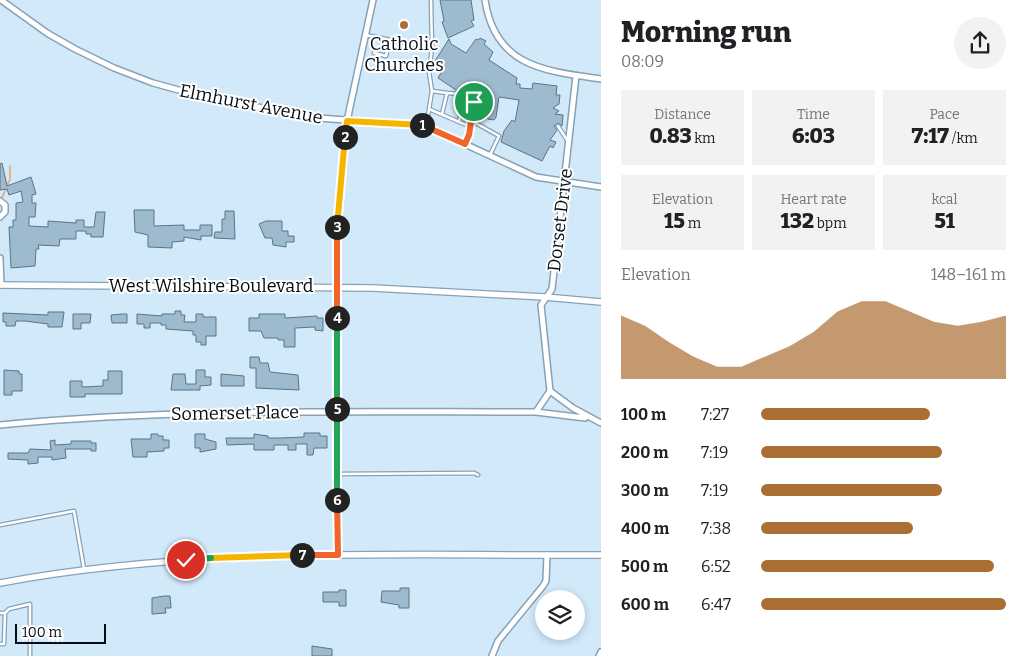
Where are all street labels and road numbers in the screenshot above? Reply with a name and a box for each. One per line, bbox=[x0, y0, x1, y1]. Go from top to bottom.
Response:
street label: Elmhurst Avenue bbox=[177, 79, 325, 129]
street label: Dorset Drive bbox=[543, 167, 577, 273]
street label: West Wilshire Boulevard bbox=[109, 275, 314, 297]
street label: Somerset Place bbox=[171, 401, 299, 425]

